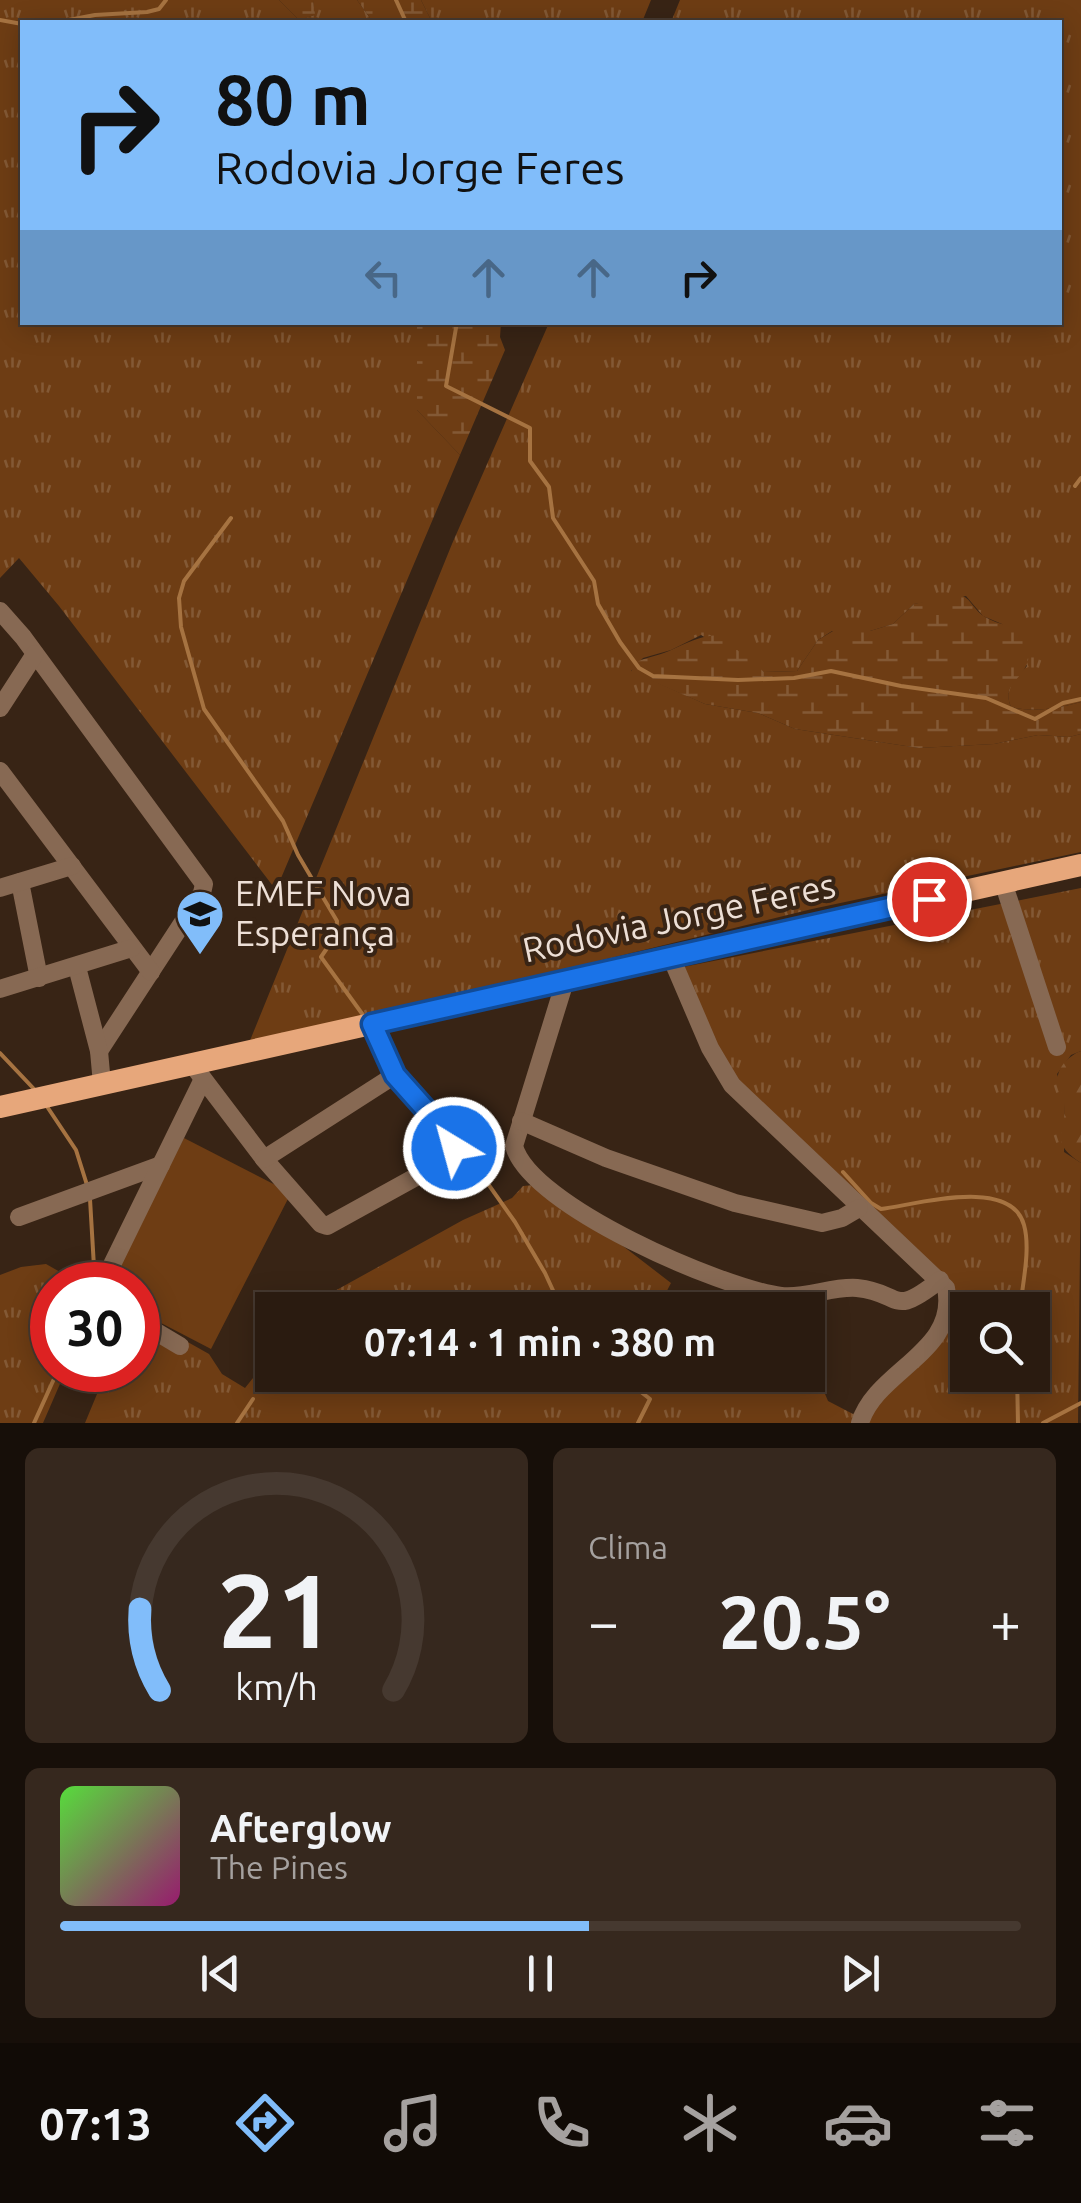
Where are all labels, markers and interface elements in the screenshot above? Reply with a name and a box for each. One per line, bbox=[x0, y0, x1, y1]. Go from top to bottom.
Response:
icon: right bbox=[50, 60, 180, 190]
text: 80 m bbox=[215, 60, 371, 138]
text: Rodovia Jorge Feres bbox=[215, 142, 625, 193]
icon: left bbox=[356, 250, 411, 305]
icon: ahead bbox=[461, 250, 516, 305]
icon: ahead bbox=[566, 250, 621, 305]
icon: right bbox=[671, 250, 726, 305]
pin bbox=[887, 857, 972, 942]
street label: Rodovia Jorge Feres bbox=[519, 864, 839, 970]
icon: arrive bbox=[902, 872, 957, 927]
place label: EMEF Nova Esperança bbox=[235, 873, 412, 953]
school or university icon: EMEF Nova Esperança bbox=[174, 888, 226, 956]
position arrow bbox=[402, 1096, 506, 1200]
speed limit sign: 30 bbox=[30, 1262, 160, 1392]
map controls bbox=[950, 1292, 1050, 1392]
button: search bbox=[950, 1292, 1050, 1392]
text: 07:14 · 1 min · 380 m bbox=[364, 1321, 716, 1363]
text: Clima bbox=[588, 1529, 668, 1565]
text: 21 bbox=[218, 1551, 335, 1668]
text: 20.5° bbox=[719, 1579, 890, 1663]
text: − bbox=[588, 1591, 619, 1652]
text: + bbox=[990, 1591, 1021, 1652]
text: km/h bbox=[235, 1667, 318, 1707]
text: Afterglow bbox=[210, 1807, 392, 1849]
text: The Pines bbox=[210, 1849, 348, 1885]
icon: previous bbox=[193, 1946, 248, 2001]
icon: pause bbox=[513, 1946, 568, 2001]
icon: next bbox=[833, 1946, 888, 2001]
icon: directions bbox=[230, 2088, 300, 2158]
icon: music bbox=[378, 2088, 448, 2158]
icon: phone bbox=[527, 2088, 597, 2158]
icon: climate bbox=[675, 2088, 745, 2158]
icon: car bbox=[823, 2088, 893, 2158]
icon: filters bbox=[972, 2088, 1042, 2158]
text: 07:13 bbox=[39, 2098, 152, 2149]

